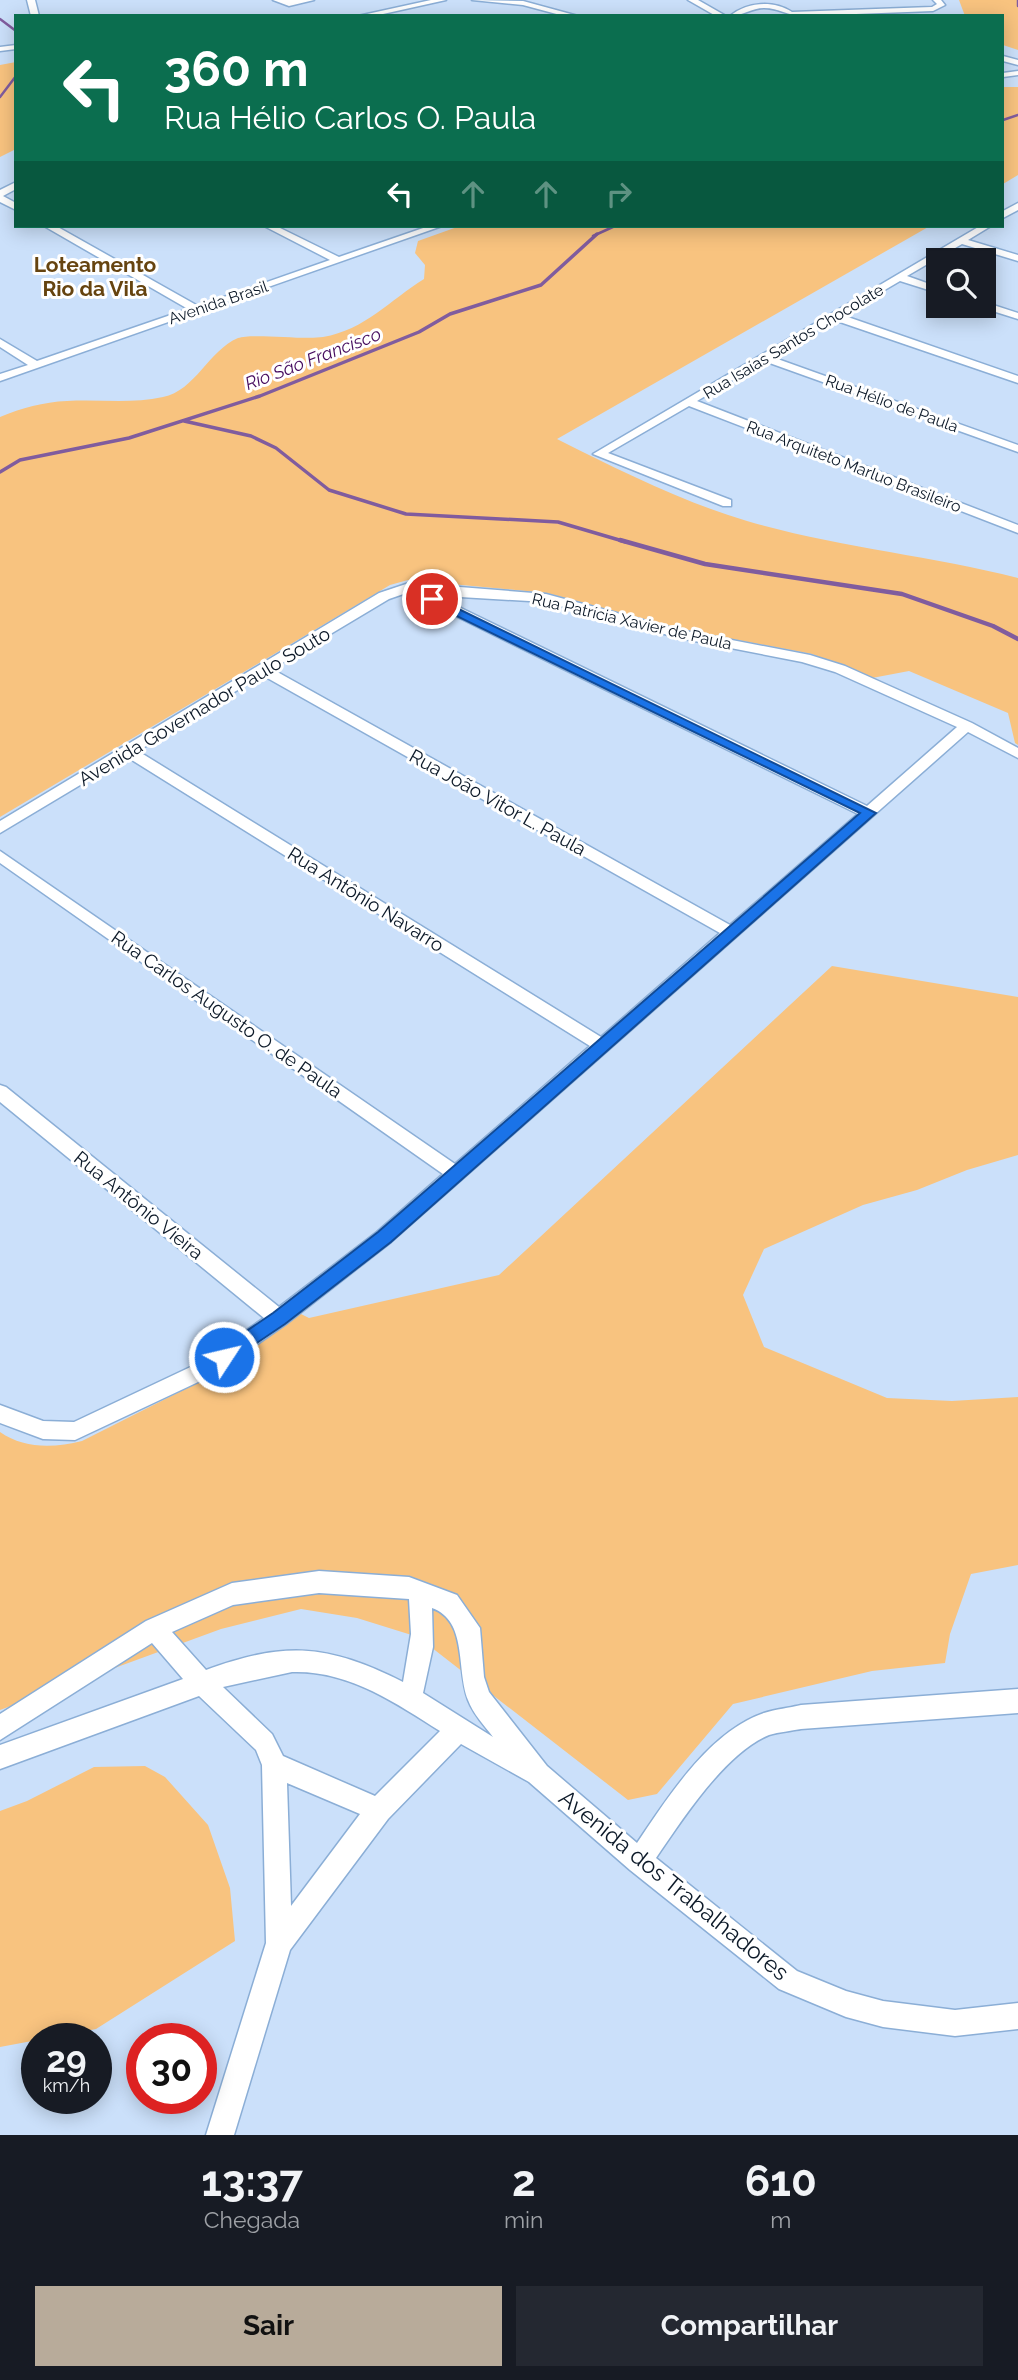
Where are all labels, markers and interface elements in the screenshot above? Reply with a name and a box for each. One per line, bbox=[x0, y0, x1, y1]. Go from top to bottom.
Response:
text: 360 m bbox=[164, 40, 309, 97]
icon: left bbox=[49, 42, 140, 133]
text: Rua Hélio Carlos O. Paula bbox=[164, 99, 536, 136]
icon: left bbox=[381, 175, 419, 213]
icon: ahead bbox=[454, 175, 492, 213]
icon: ahead bbox=[527, 175, 565, 213]
icon: right bbox=[600, 175, 638, 213]
map controls bbox=[926, 248, 996, 318]
button: search bbox=[926, 248, 996, 318]
district label: Loteamento Rio da Vila bbox=[34, 252, 157, 301]
street label: Avenida Brasil bbox=[166, 276, 271, 328]
street label: Rua Isaías Santos Chocolate bbox=[700, 280, 887, 403]
water label: Rio São Francisco bbox=[242, 323, 384, 394]
street label: Rua Hélio de Paula bbox=[823, 371, 961, 436]
street label: Rua Arquiteto Marluo Brasileiro bbox=[744, 417, 964, 516]
pin bbox=[402, 569, 462, 629]
icon: arrive bbox=[413, 580, 451, 618]
street label: Rua Patrícia Xavier de Paula bbox=[530, 589, 734, 654]
street label: Avenida Governador Paulo Souto bbox=[74, 622, 334, 790]
street label: Rua João Vitor L. Paula bbox=[406, 744, 590, 860]
street label: Rua Antônio Navarro bbox=[284, 842, 448, 956]
street label: Rua Carlos Augusto O. de Paula bbox=[108, 926, 346, 1102]
street label: Rua Antônio Vieira bbox=[70, 1146, 208, 1264]
position arrow bbox=[187, 1320, 261, 1394]
street label: Avenida dos Trabalhadores bbox=[554, 1784, 794, 1986]
speed limit sign: 30 bbox=[126, 2023, 217, 2114]
text: 29 bbox=[46, 2039, 87, 2080]
text: km/h bbox=[43, 2075, 90, 2096]
text: 13:37 bbox=[201, 2157, 303, 2206]
text: 2 bbox=[512, 2157, 536, 2206]
text: 610 bbox=[745, 2157, 817, 2206]
text: Chegada bbox=[204, 2206, 300, 2233]
text: min bbox=[504, 2206, 544, 2233]
text: m bbox=[770, 2206, 791, 2233]
button: Sair bbox=[35, 2286, 502, 2366]
button: Compartilhar bbox=[516, 2286, 983, 2366]

